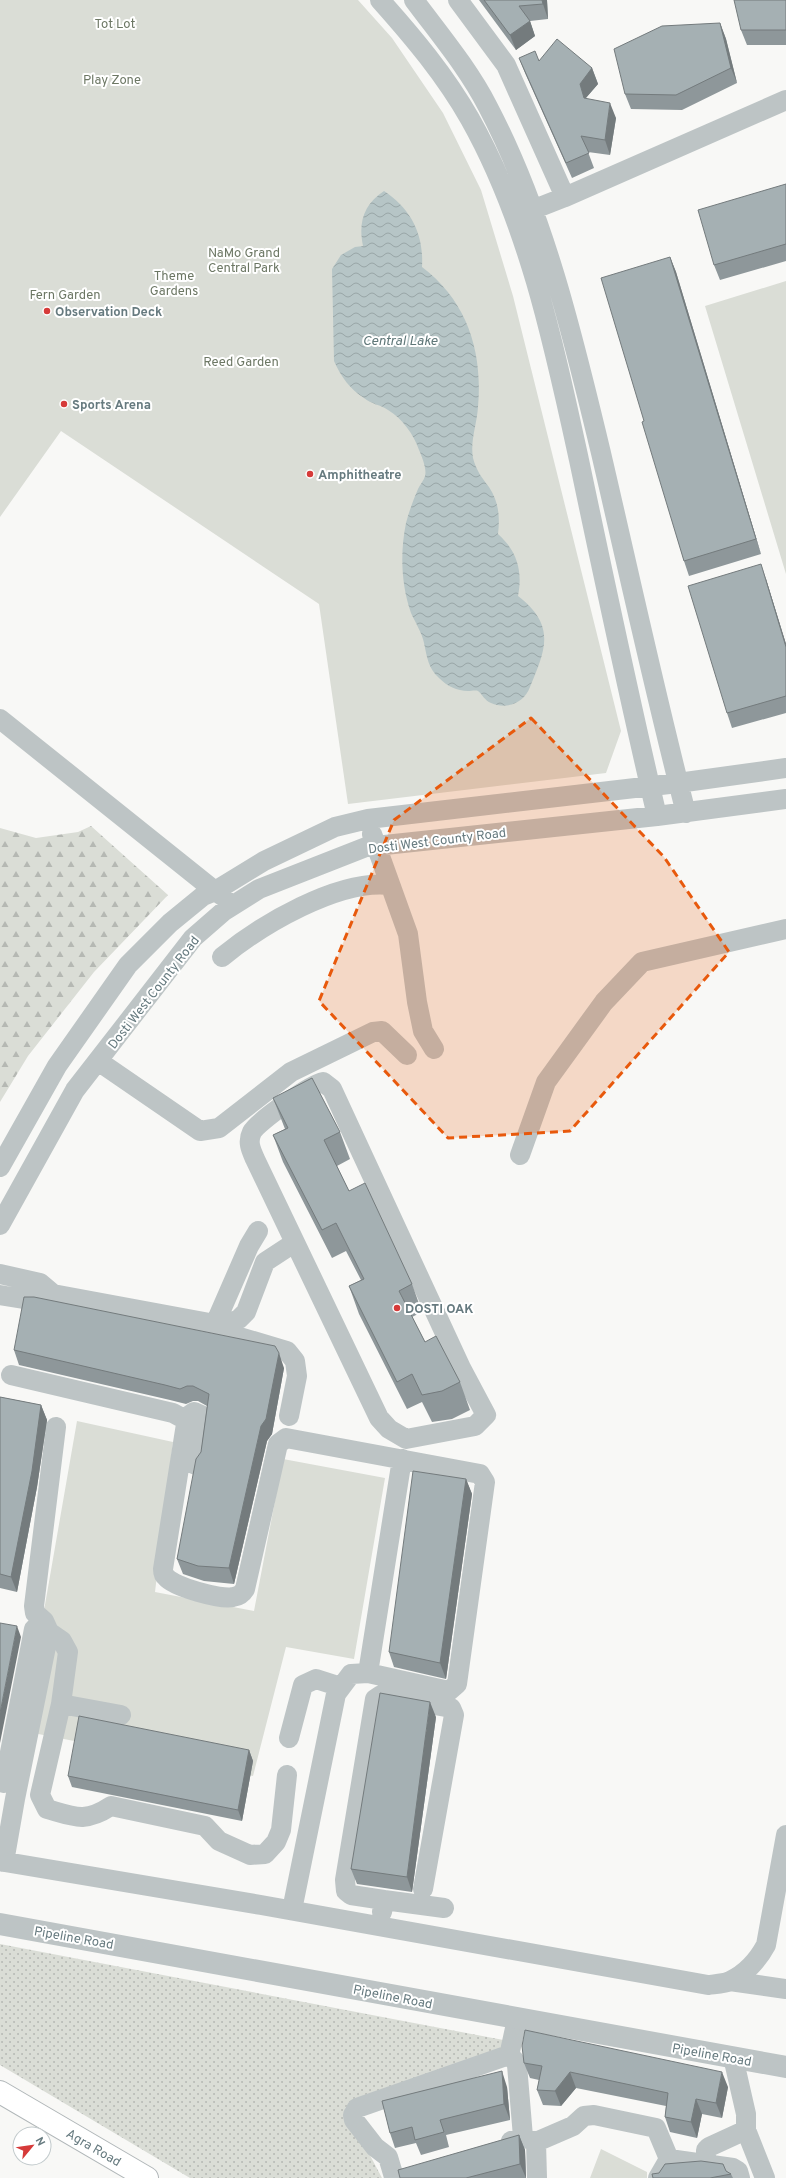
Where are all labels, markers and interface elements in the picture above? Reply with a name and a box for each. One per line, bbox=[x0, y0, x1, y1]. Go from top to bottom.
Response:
park label: Tot Lot bbox=[95, 17, 135, 33]
park label: Play Zone bbox=[83, 73, 141, 89]
park label: NaMo Grand Central Park bbox=[208, 246, 280, 277]
park label: Theme Gardens bbox=[150, 269, 198, 300]
park label: Fern Garden bbox=[29, 288, 101, 304]
place label: Observation Deck bbox=[55, 305, 162, 321]
marker: Observation Deck bbox=[42, 306, 52, 316]
water label: Central Lake bbox=[362, 333, 438, 350]
park label: Reed Garden bbox=[203, 355, 279, 371]
place label: Sports Arena bbox=[72, 398, 151, 414]
marker: Sports Arena bbox=[59, 399, 69, 409]
place label: Amphitheatre bbox=[318, 468, 401, 484]
marker: Amphitheatre bbox=[305, 469, 315, 479]
street label: Dosti West County Road bbox=[367, 826, 507, 858]
street label: Dosti West County Road bbox=[105, 934, 204, 1053]
place label: DOSTI OAK bbox=[405, 1302, 474, 1318]
marker: DOSTI OAK bbox=[392, 1303, 402, 1313]
street label: Pipeline Road bbox=[33, 1924, 115, 1954]
street label: Pipeline Road bbox=[352, 1982, 434, 2013]
street label: Pipeline Road bbox=[671, 2041, 753, 2071]
north arrow bbox=[12, 2126, 52, 2166]
street label: Agra Road bbox=[63, 2127, 123, 2171]
text: N bbox=[32, 2135, 48, 2148]

